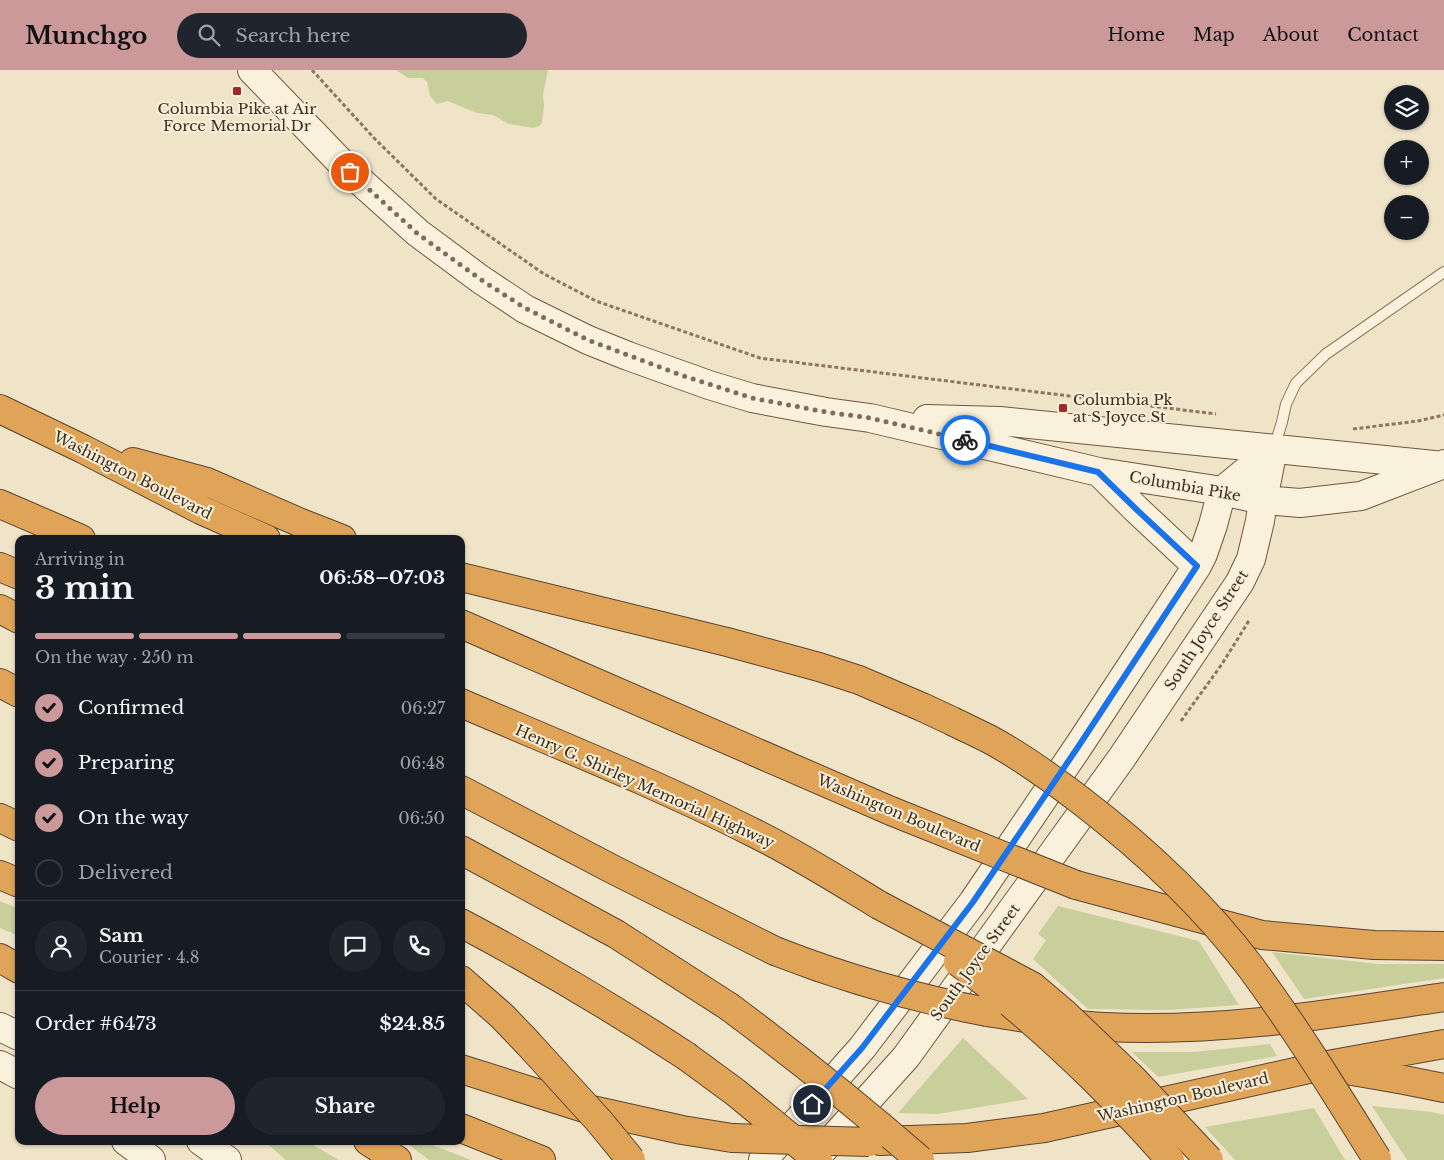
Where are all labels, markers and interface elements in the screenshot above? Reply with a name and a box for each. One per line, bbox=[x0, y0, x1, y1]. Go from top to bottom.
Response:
search box bbox=[177, 13, 527, 58]
text: Munchgo bbox=[25, 21, 147, 50]
icon: search bbox=[195, 21, 223, 49]
text: Search here bbox=[235, 24, 350, 47]
text: Home bbox=[1107, 24, 1165, 46]
text: Map bbox=[1193, 24, 1235, 46]
text: About bbox=[1263, 24, 1319, 46]
text: Contact bbox=[1347, 24, 1419, 46]
marker: Columbia Pike at Air Force Memorial Dr bbox=[231, 85, 243, 97]
map controls bbox=[1384, 85, 1429, 240]
button: layers bbox=[1384, 85, 1429, 130]
place label: Columbia Pike at Air Force Memorial Dr bbox=[158, 99, 317, 135]
button: + bbox=[1384, 140, 1429, 185]
pin bbox=[329, 151, 371, 193]
icon: bag bbox=[336, 158, 364, 186]
button: − bbox=[1384, 195, 1429, 240]
place label: Columbia Pk at S Joyce St bbox=[1073, 390, 1174, 426]
marker: Columbia Pk at S Joyce St bbox=[1057, 402, 1069, 414]
courier bbox=[940, 415, 990, 465]
street label: Washington Boulevard bbox=[50, 426, 215, 523]
icon: bike bbox=[951, 426, 979, 454]
street label: Columbia Pike bbox=[1128, 467, 1242, 505]
text: Arriving in bbox=[35, 549, 125, 569]
text: 06:58–07:03 bbox=[319, 566, 445, 589]
street label: South Joyce Street bbox=[1160, 566, 1252, 694]
text: 3 min bbox=[35, 568, 134, 608]
text: On the way · 250 m bbox=[35, 647, 194, 667]
icon: check bbox=[35, 694, 63, 722]
text: Confirmed bbox=[78, 696, 184, 719]
text: 06:27 bbox=[401, 698, 445, 718]
street label: Henry G. Shirley Memorial Highway bbox=[512, 720, 778, 852]
icon: check bbox=[35, 749, 63, 777]
text: Preparing bbox=[78, 751, 174, 774]
text: 06:48 bbox=[400, 753, 445, 773]
street label: Washington Boulevard bbox=[814, 770, 983, 856]
icon: check bbox=[35, 804, 63, 832]
text: On the way bbox=[78, 806, 189, 829]
text: 06:50 bbox=[398, 808, 445, 828]
text: Delivered bbox=[78, 861, 173, 884]
street label: South Joyce Street bbox=[926, 899, 1024, 1024]
button: person bbox=[35, 920, 87, 972]
button: chat bbox=[329, 920, 381, 972]
button: phone bbox=[393, 920, 445, 972]
text: Sam bbox=[99, 924, 144, 947]
text: Courier · 4.8 bbox=[99, 947, 200, 967]
text: Order #6473 bbox=[35, 1012, 157, 1035]
text: $24.85 bbox=[379, 1012, 445, 1035]
street label: Washington Boulevard bbox=[1094, 1068, 1271, 1126]
button: Help bbox=[35, 1077, 235, 1135]
button: Share bbox=[245, 1077, 445, 1135]
pin bbox=[791, 1083, 833, 1125]
icon: home bbox=[798, 1090, 826, 1118]

